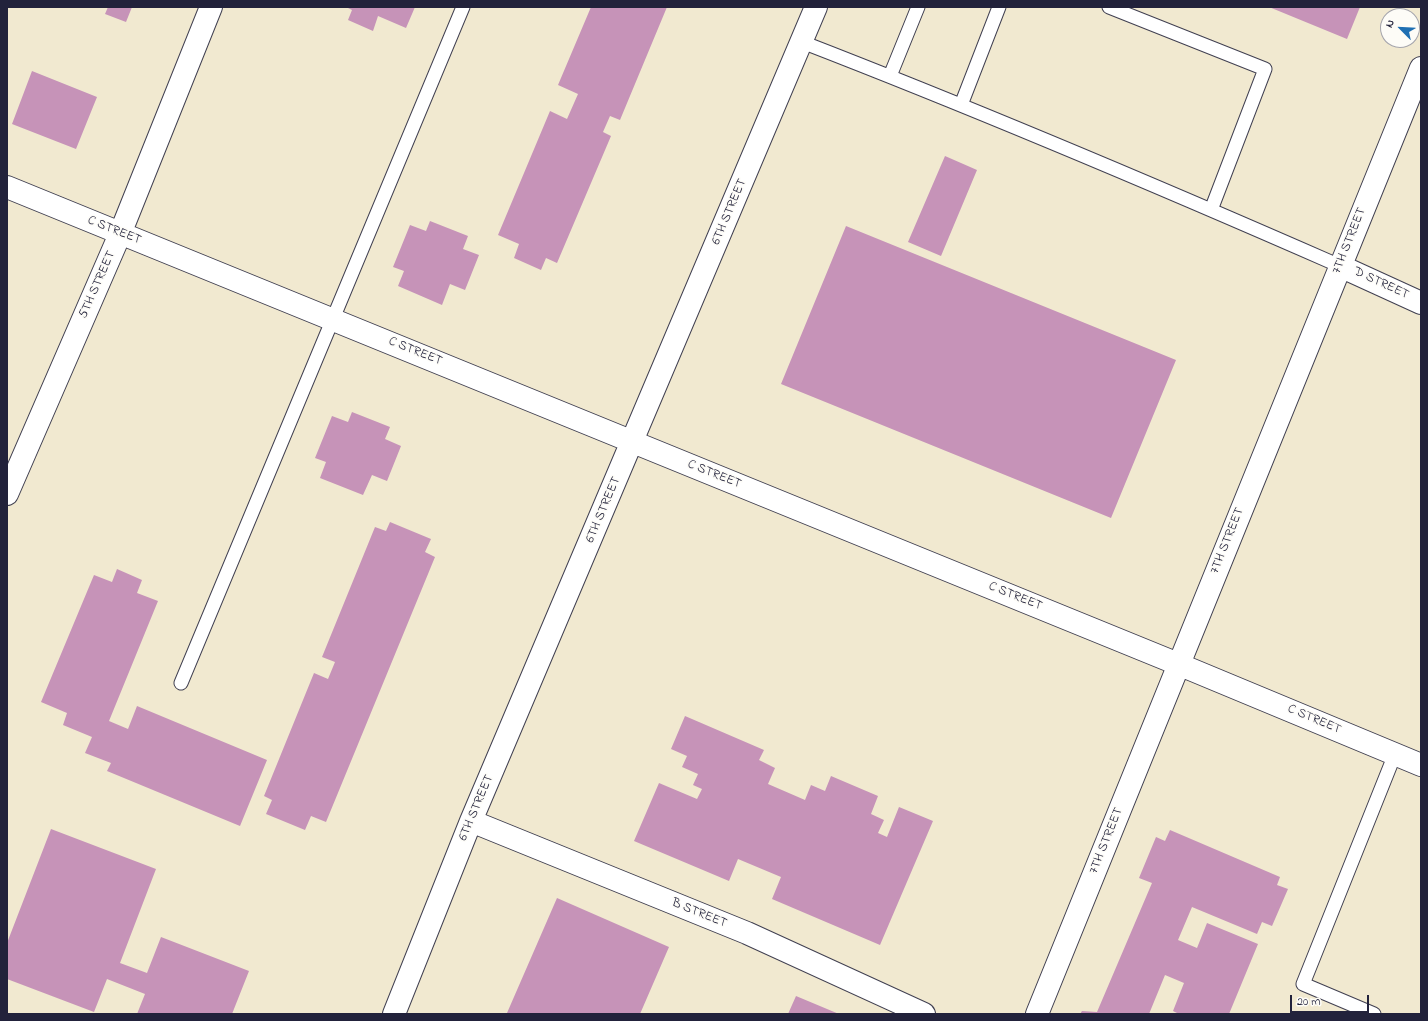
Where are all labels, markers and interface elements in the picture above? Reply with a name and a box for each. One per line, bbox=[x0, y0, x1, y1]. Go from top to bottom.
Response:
north arrow bbox=[1380, 8, 1420, 48]
text: N bbox=[1381, 17, 1399, 30]
street label: 6TH STREET bbox=[709, 177, 751, 247]
street label: 7TH STREET bbox=[1330, 206, 1370, 276]
street label: C STREET bbox=[85, 213, 143, 249]
street label: 5TH STREET bbox=[76, 249, 120, 321]
street label: D STREET bbox=[1351, 264, 1411, 304]
street label: C STREET bbox=[386, 334, 444, 370]
street label: C STREET bbox=[685, 457, 743, 493]
street label: 6TH STREET bbox=[583, 475, 625, 545]
street label: 7TH STREET bbox=[1208, 506, 1248, 576]
street label: C STREET bbox=[986, 579, 1044, 615]
street label: C STREET bbox=[1285, 702, 1343, 738]
street label: 6TH STREET bbox=[456, 773, 498, 843]
street label: 7TH STREET bbox=[1087, 806, 1127, 876]
street label: B STREET bbox=[669, 896, 729, 932]
scale bar bbox=[1292, 987, 1371, 1013]
text: 20 m bbox=[1297, 993, 1320, 1011]

